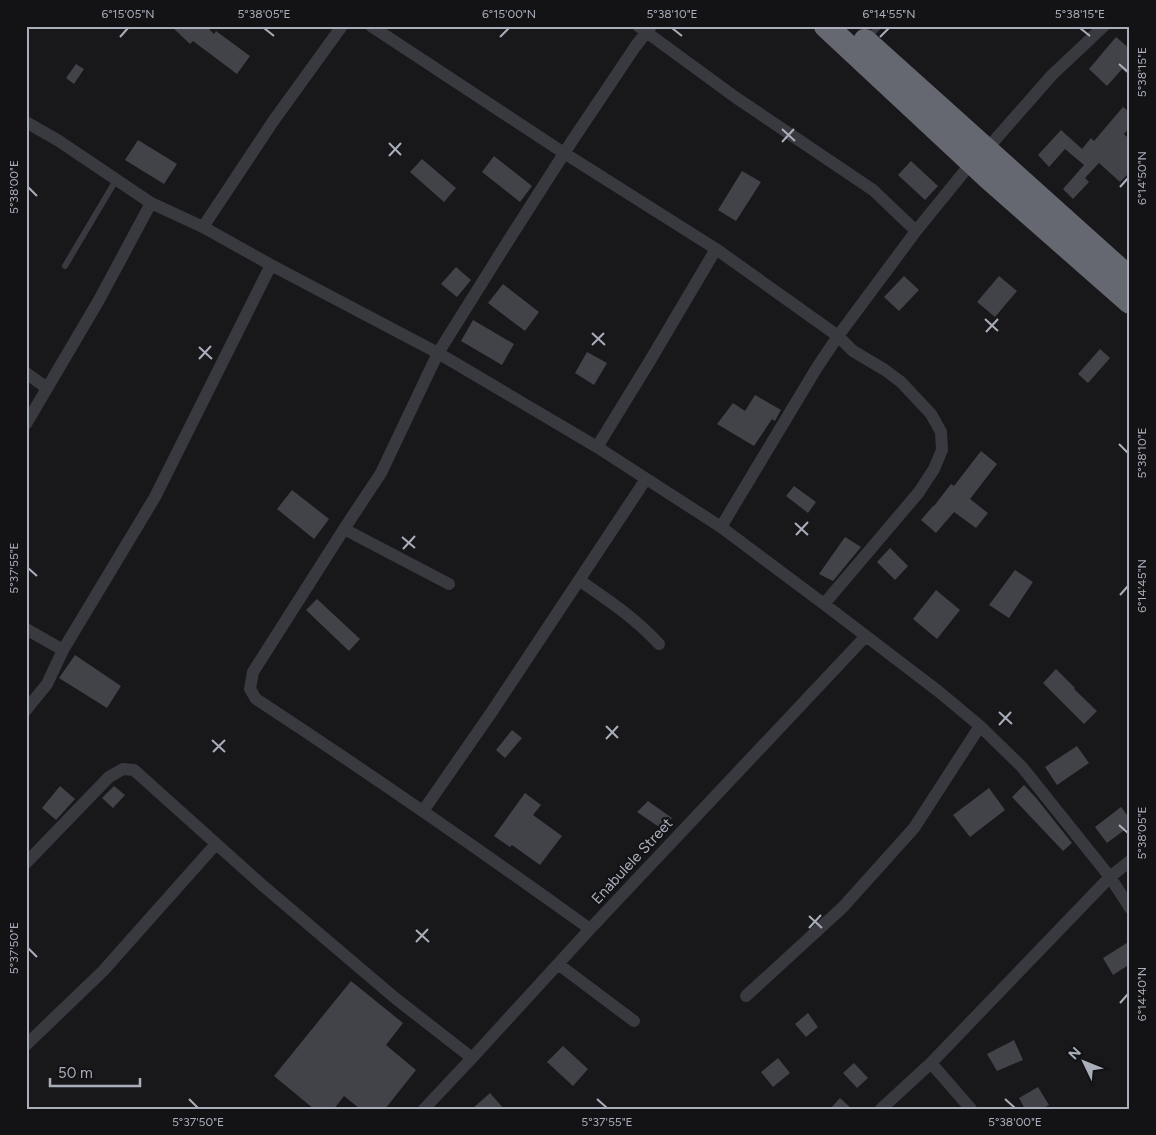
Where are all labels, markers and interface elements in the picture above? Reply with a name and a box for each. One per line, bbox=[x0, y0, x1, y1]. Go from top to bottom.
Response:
text: 6°15'05"N bbox=[101, 7, 155, 21]
text: 5°38'05"E bbox=[237, 7, 291, 21]
text: 6°15'00"N bbox=[482, 7, 536, 21]
text: 5°38'10"E bbox=[646, 7, 698, 21]
text: 6°14'55"N bbox=[863, 7, 915, 21]
text: 5°38'15"E bbox=[1055, 7, 1105, 21]
text: 5°38'15"E bbox=[1135, 47, 1149, 97]
text: 6°14'50"N bbox=[1135, 151, 1149, 205]
text: 5°38'00"E bbox=[7, 160, 21, 214]
text: 5°38'10"E bbox=[1135, 427, 1149, 479]
text: 5°37'55"E bbox=[7, 542, 21, 594]
text: 6°14'45"N bbox=[1135, 559, 1149, 613]
text: 5°38'05"E bbox=[1135, 806, 1149, 860]
street label: Enabulele Street bbox=[588, 814, 677, 908]
text: 5°37'50"E bbox=[7, 922, 21, 974]
text: 6°14'40"N bbox=[1135, 967, 1149, 1021]
north arrow bbox=[1058, 1038, 1108, 1088]
text: N bbox=[1065, 1044, 1085, 1063]
scale bar bbox=[50, 1055, 140, 1087]
text: 50 m bbox=[58, 1064, 93, 1082]
text: 5°37'50"E bbox=[172, 1115, 224, 1129]
text: 5°37'55"E bbox=[581, 1115, 633, 1129]
text: 5°38'00"E bbox=[988, 1115, 1042, 1129]

